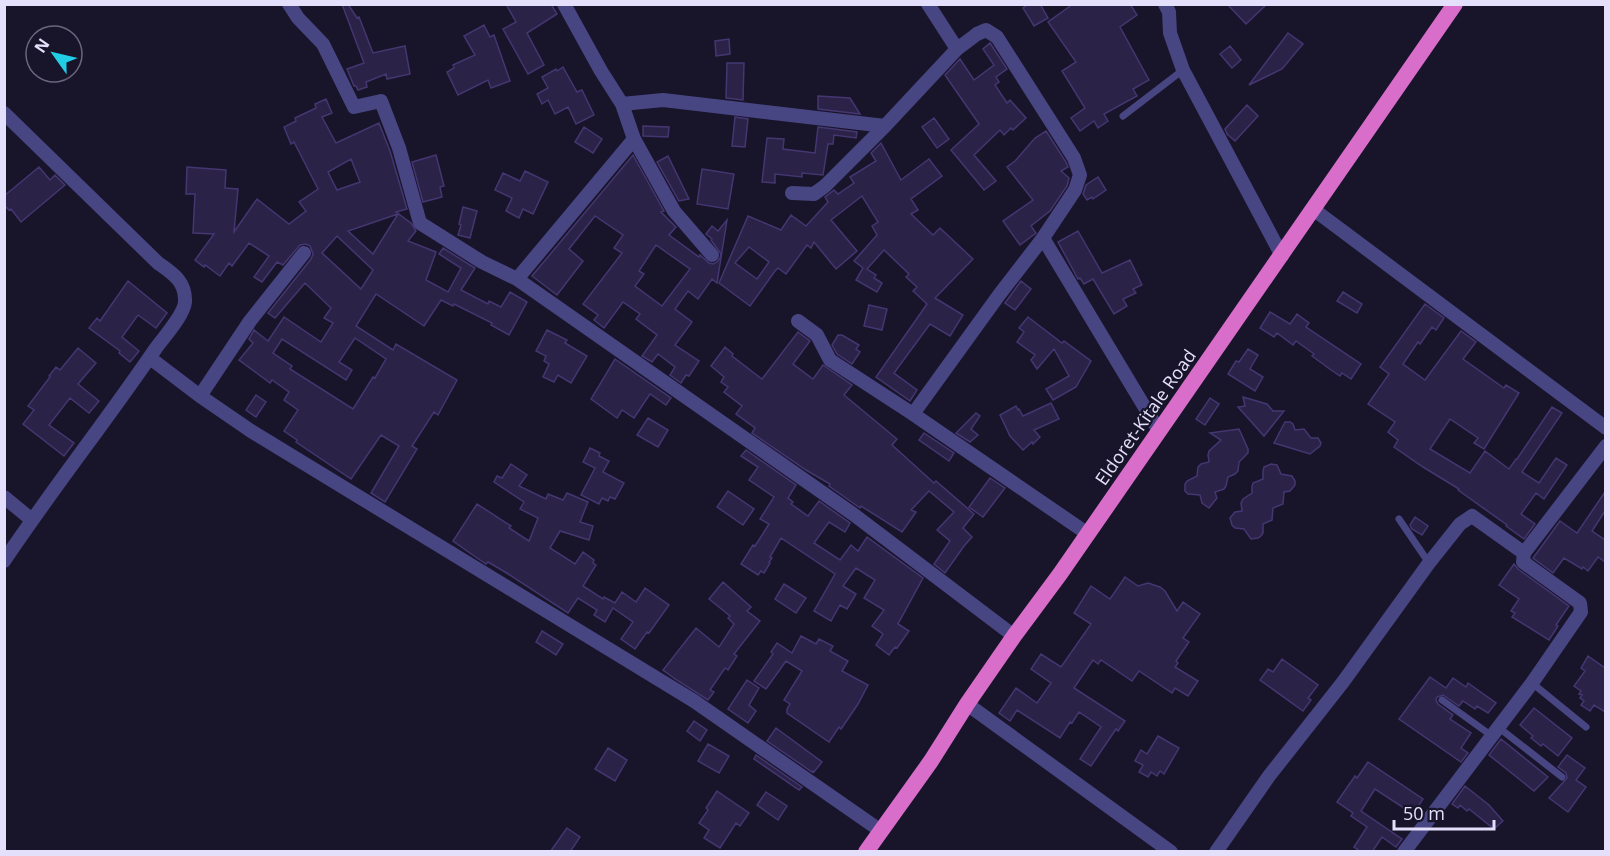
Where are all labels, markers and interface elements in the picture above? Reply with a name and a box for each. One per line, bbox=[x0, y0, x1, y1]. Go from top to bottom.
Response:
north arrow bbox=[24, 24, 84, 84]
text: N bbox=[29, 34, 54, 57]
street label: Eldoret-Kitale Road bbox=[1089, 344, 1201, 490]
scale bar bbox=[1394, 793, 1494, 831]
text: 50 m bbox=[1403, 801, 1445, 825]

